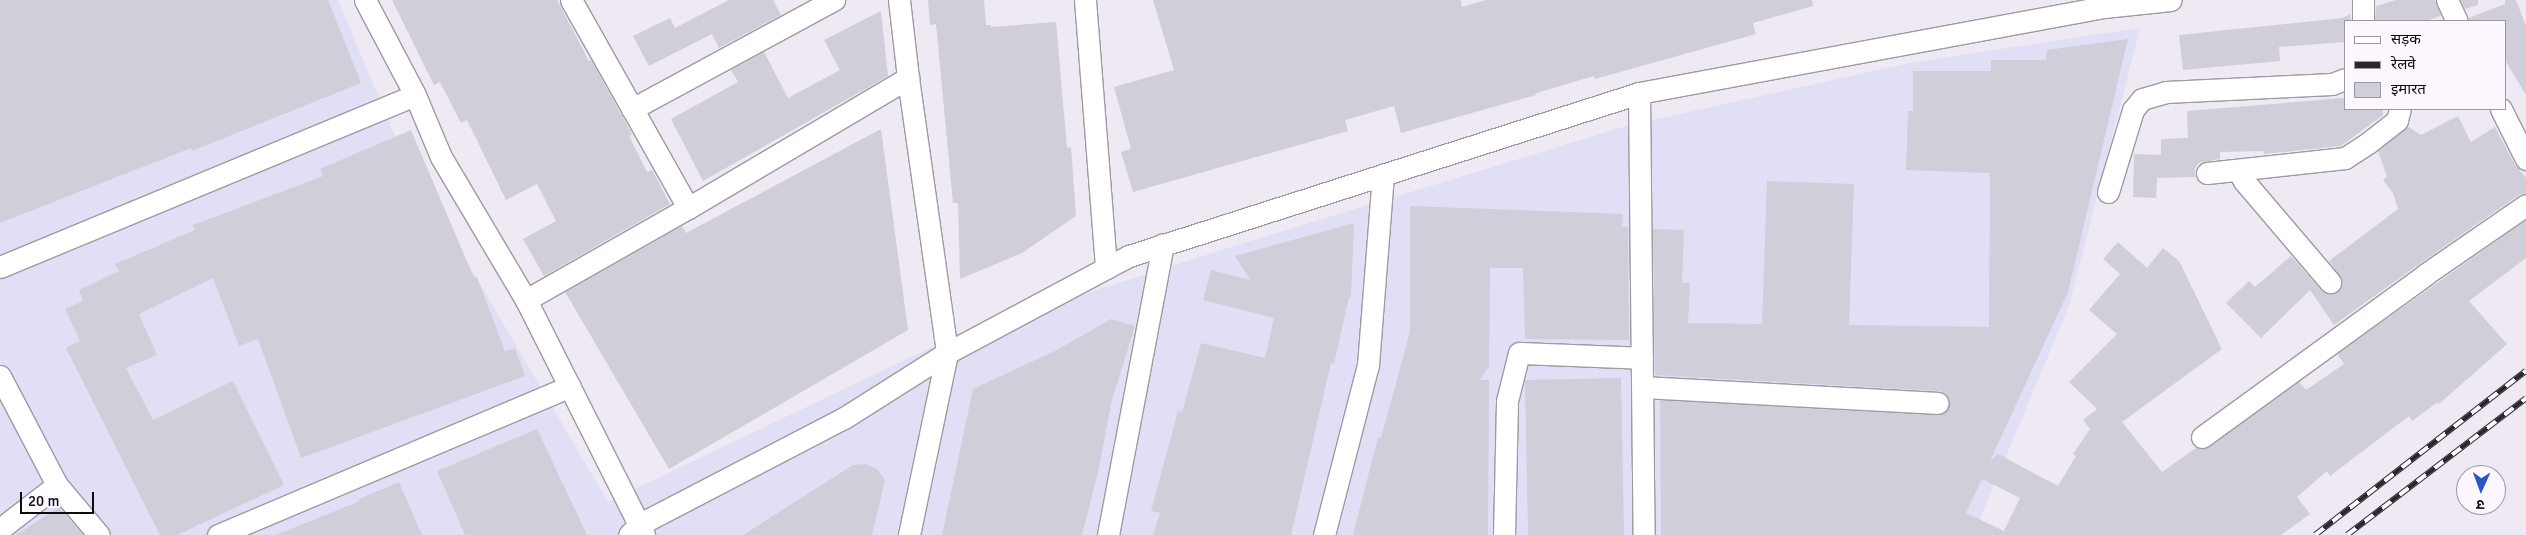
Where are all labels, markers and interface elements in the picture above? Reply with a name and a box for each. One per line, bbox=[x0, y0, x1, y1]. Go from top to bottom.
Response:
legend bbox=[2344, 20, 2506, 110]
text: सड़क bbox=[2391, 30, 2421, 48]
text: रेलवे bbox=[2391, 55, 2416, 73]
text: इमारत bbox=[2391, 80, 2426, 98]
north arrow bbox=[2456, 465, 2506, 515]
scale bar bbox=[22, 482, 96, 514]
text: 20 m bbox=[28, 492, 59, 510]
text: उ bbox=[2476, 496, 2485, 513]

